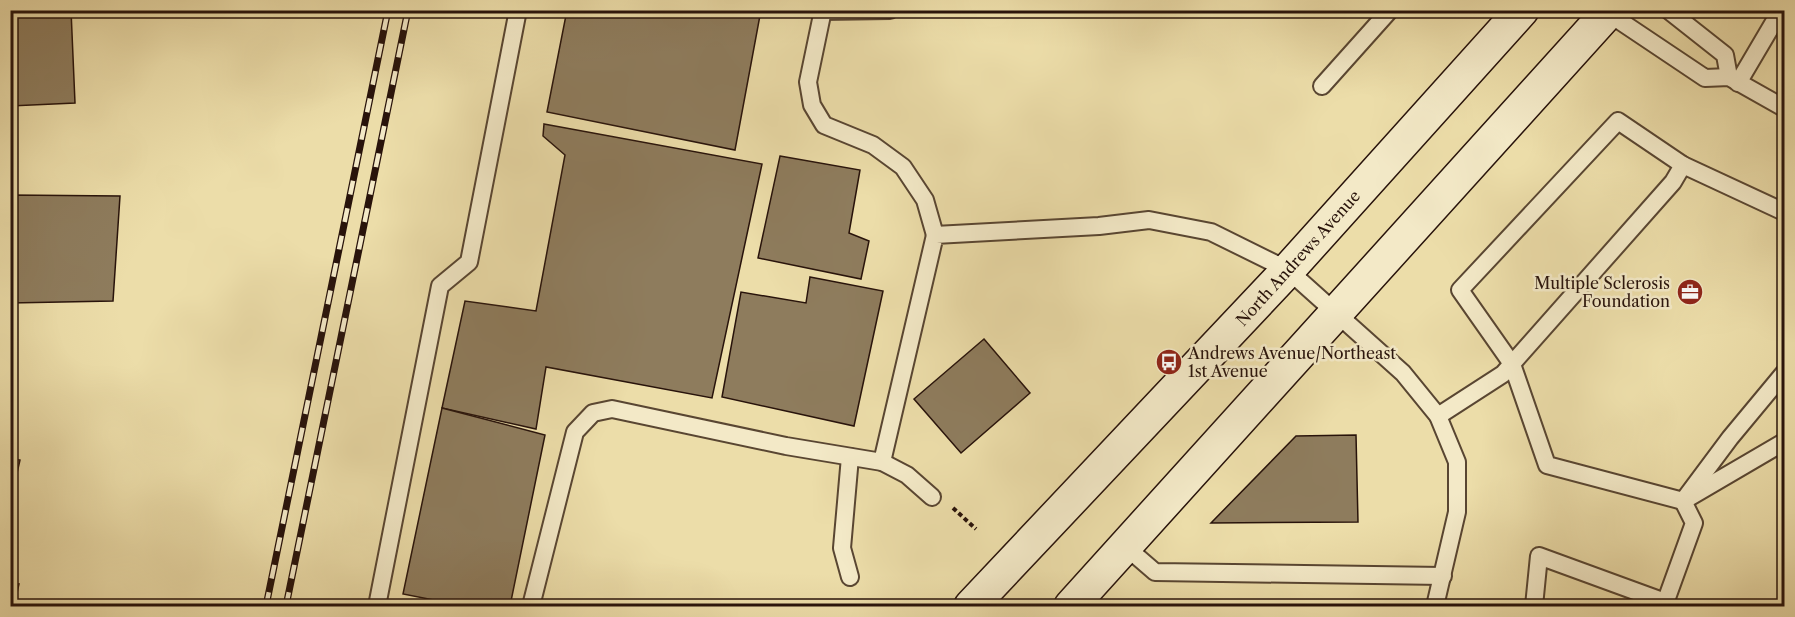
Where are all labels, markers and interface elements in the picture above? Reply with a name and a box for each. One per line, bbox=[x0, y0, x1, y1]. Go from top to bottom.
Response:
street label: North Andrews Avenue bbox=[1232, 186, 1364, 330]
place label: Multiple Sclerosis Foundation bbox=[1534, 273, 1670, 311]
office icon: Multiple Sclerosis Foundation bbox=[1675, 277, 1705, 307]
place label: Andrews Avenue/Northeast 1st Avenue bbox=[1187, 343, 1396, 381]
bus stop icon: Andrews Avenue/Northeast 1st Avenue bbox=[1154, 347, 1184, 377]

